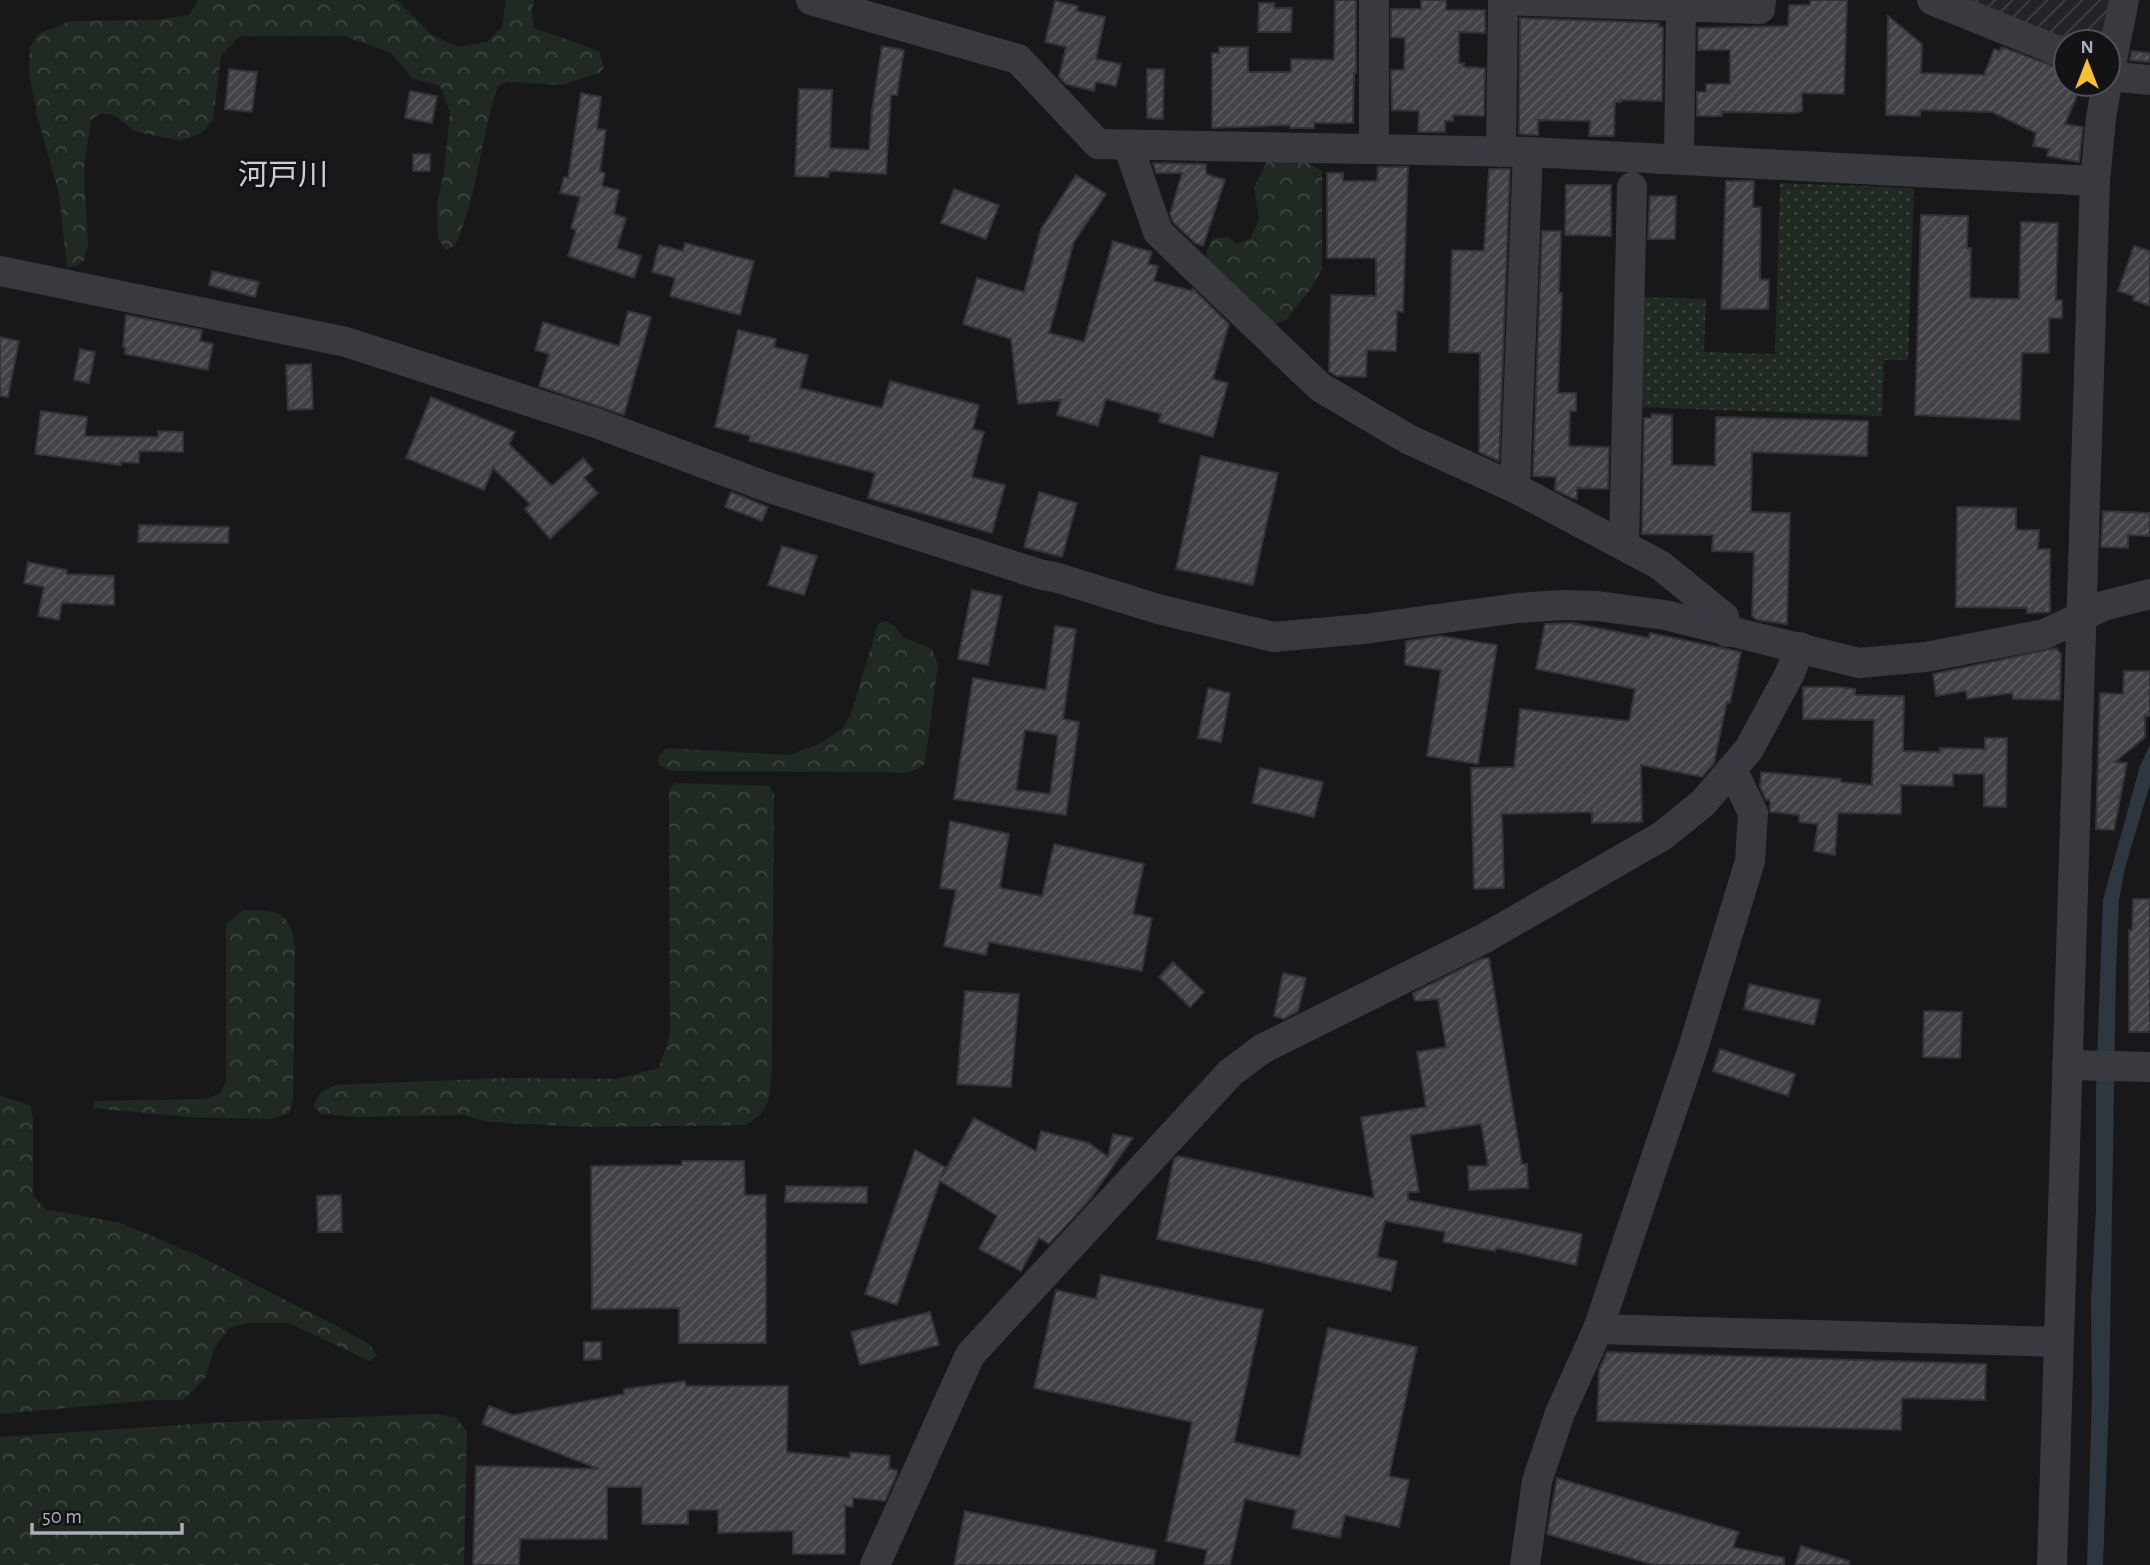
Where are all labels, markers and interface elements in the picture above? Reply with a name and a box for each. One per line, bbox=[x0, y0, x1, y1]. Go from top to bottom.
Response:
north arrow bbox=[2052, 28, 2122, 98]
text: N bbox=[2080, 38, 2094, 57]
district label: 河戸川 bbox=[238, 160, 328, 191]
scale bar bbox=[32, 1492, 182, 1536]
text: 50 m bbox=[42, 1506, 82, 1527]

